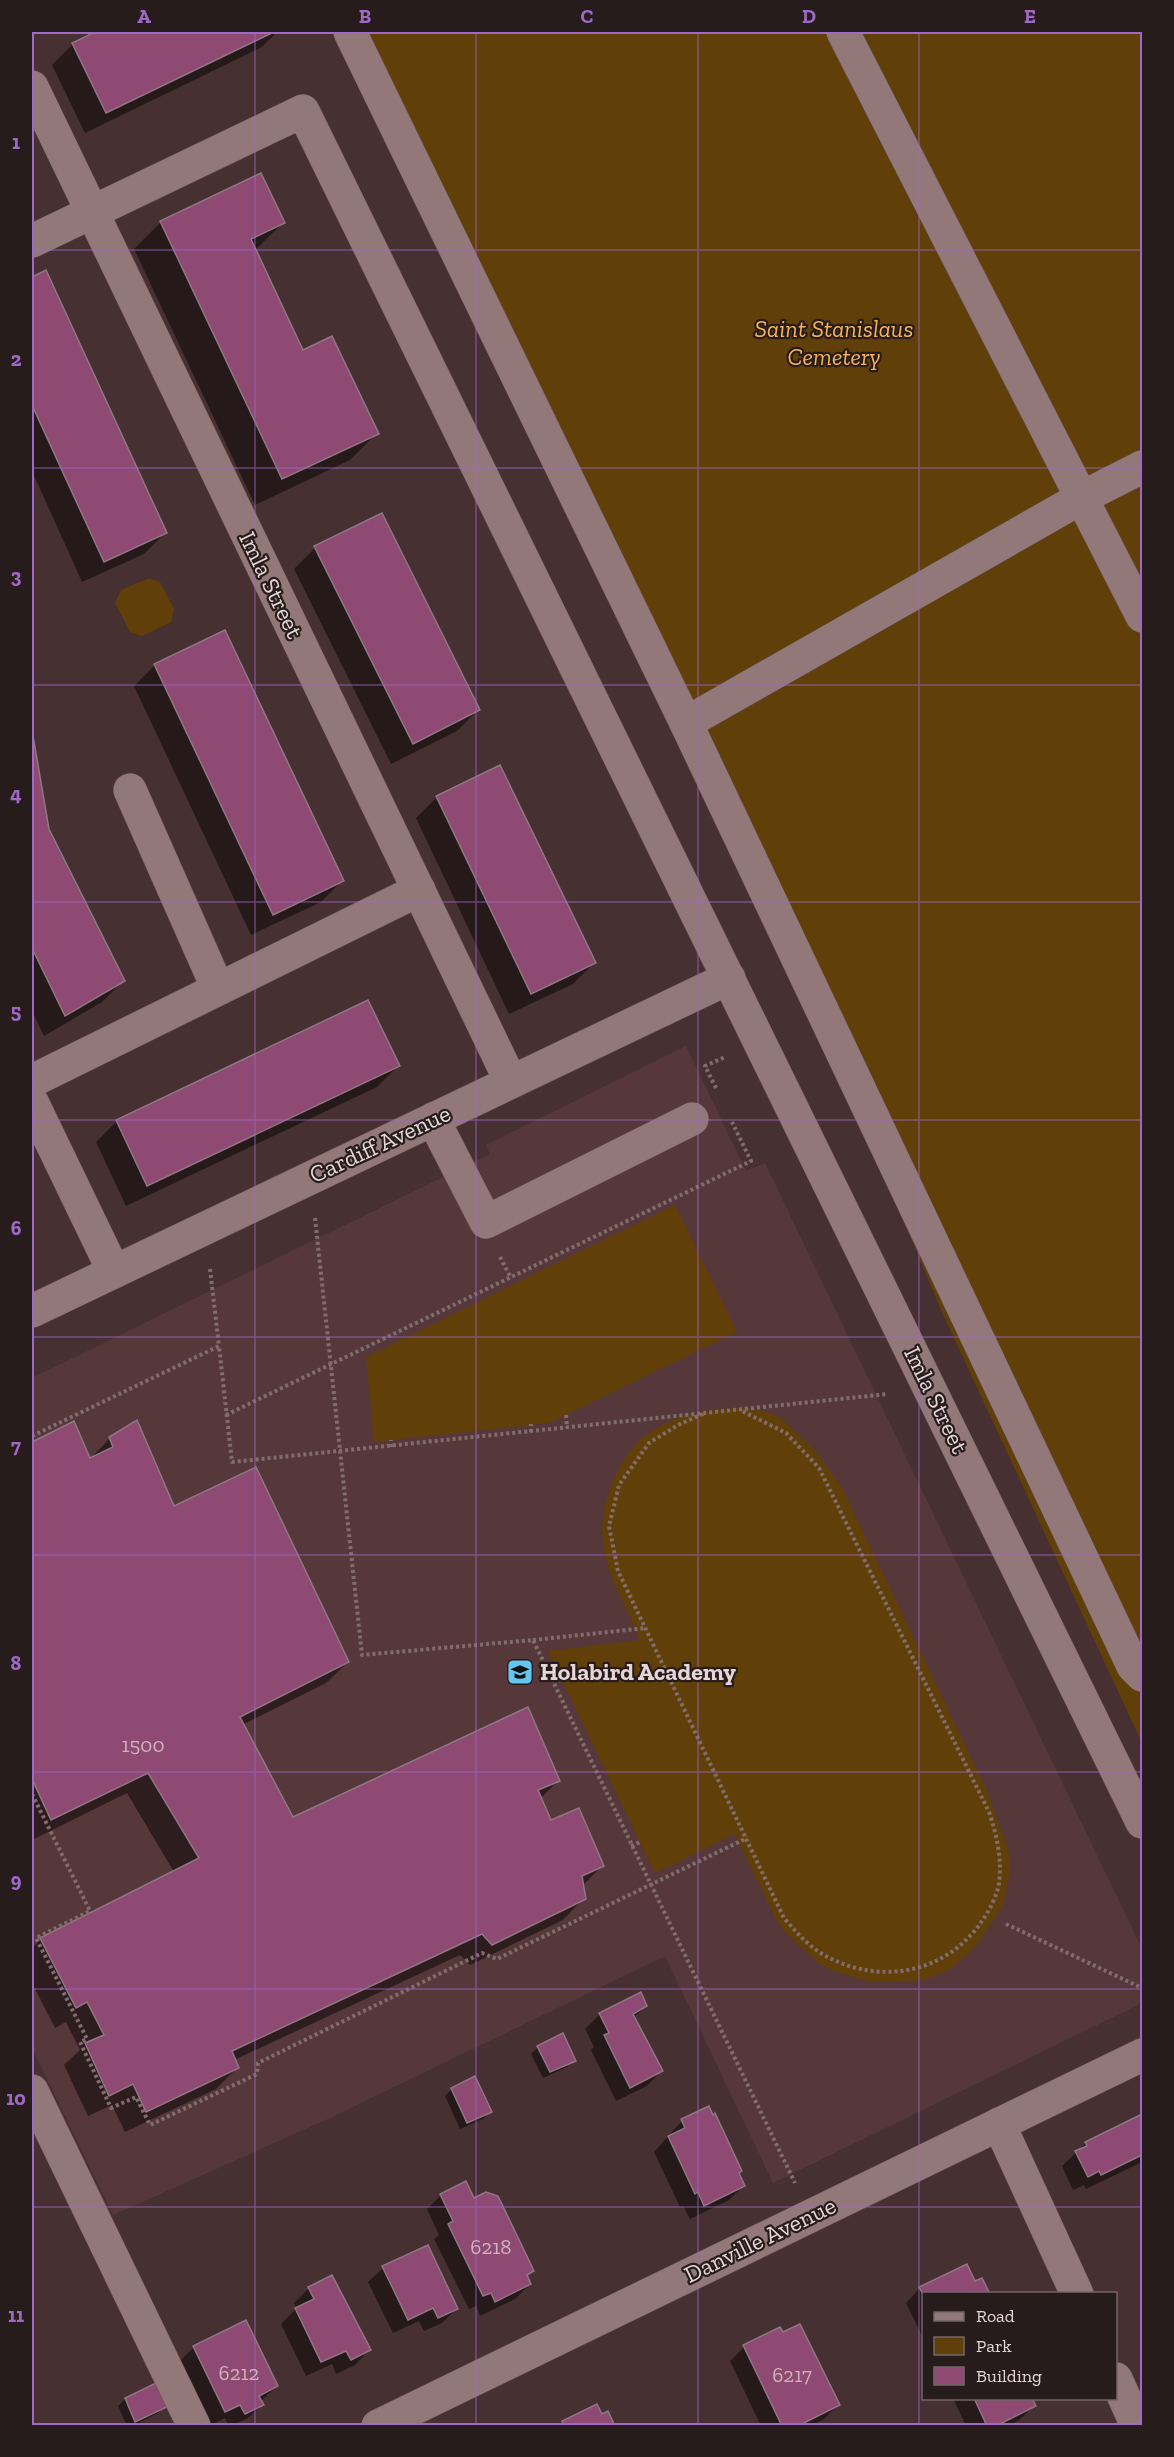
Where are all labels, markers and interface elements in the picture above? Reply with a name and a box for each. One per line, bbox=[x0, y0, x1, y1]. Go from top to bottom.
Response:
text: A bbox=[137, 4, 151, 28]
text: B bbox=[359, 4, 371, 28]
text: C bbox=[581, 4, 594, 28]
text: D bbox=[802, 4, 816, 28]
text: E bbox=[1024, 4, 1036, 28]
text: 1 bbox=[12, 130, 20, 154]
park label: Saint Stanislaus Cemetery bbox=[755, 314, 913, 371]
text: 2 bbox=[11, 347, 22, 371]
street label: Imla Street bbox=[233, 527, 310, 643]
text: 3 bbox=[11, 564, 22, 588]
text: 4 bbox=[10, 782, 22, 806]
text: 5 bbox=[11, 999, 21, 1023]
street label: Cardiff Avenue bbox=[305, 1098, 455, 1189]
text: 6 bbox=[11, 1216, 22, 1240]
street label: Imla Street bbox=[898, 1342, 975, 1458]
text: 7 bbox=[11, 1434, 21, 1458]
text: 8 bbox=[11, 1651, 22, 1675]
school or university icon: Holabird Academy bbox=[505, 1657, 535, 1687]
place label: Holabird Academy bbox=[540, 1657, 736, 1686]
house number: 1500 bbox=[121, 1732, 165, 1757]
text: 9 bbox=[11, 1868, 22, 1892]
text: 10 bbox=[6, 2086, 26, 2110]
street label: Danville Avenue bbox=[679, 2190, 840, 2289]
house number: 6218 bbox=[470, 2234, 512, 2259]
legend bbox=[922, 2292, 1117, 2400]
text: 11 bbox=[8, 2303, 24, 2327]
text: Road bbox=[976, 2305, 1015, 2327]
text: Park bbox=[976, 2335, 1012, 2357]
house number: 6212 bbox=[219, 2360, 259, 2385]
house number: 6217 bbox=[772, 2362, 812, 2387]
text: Building bbox=[976, 2365, 1042, 2387]

